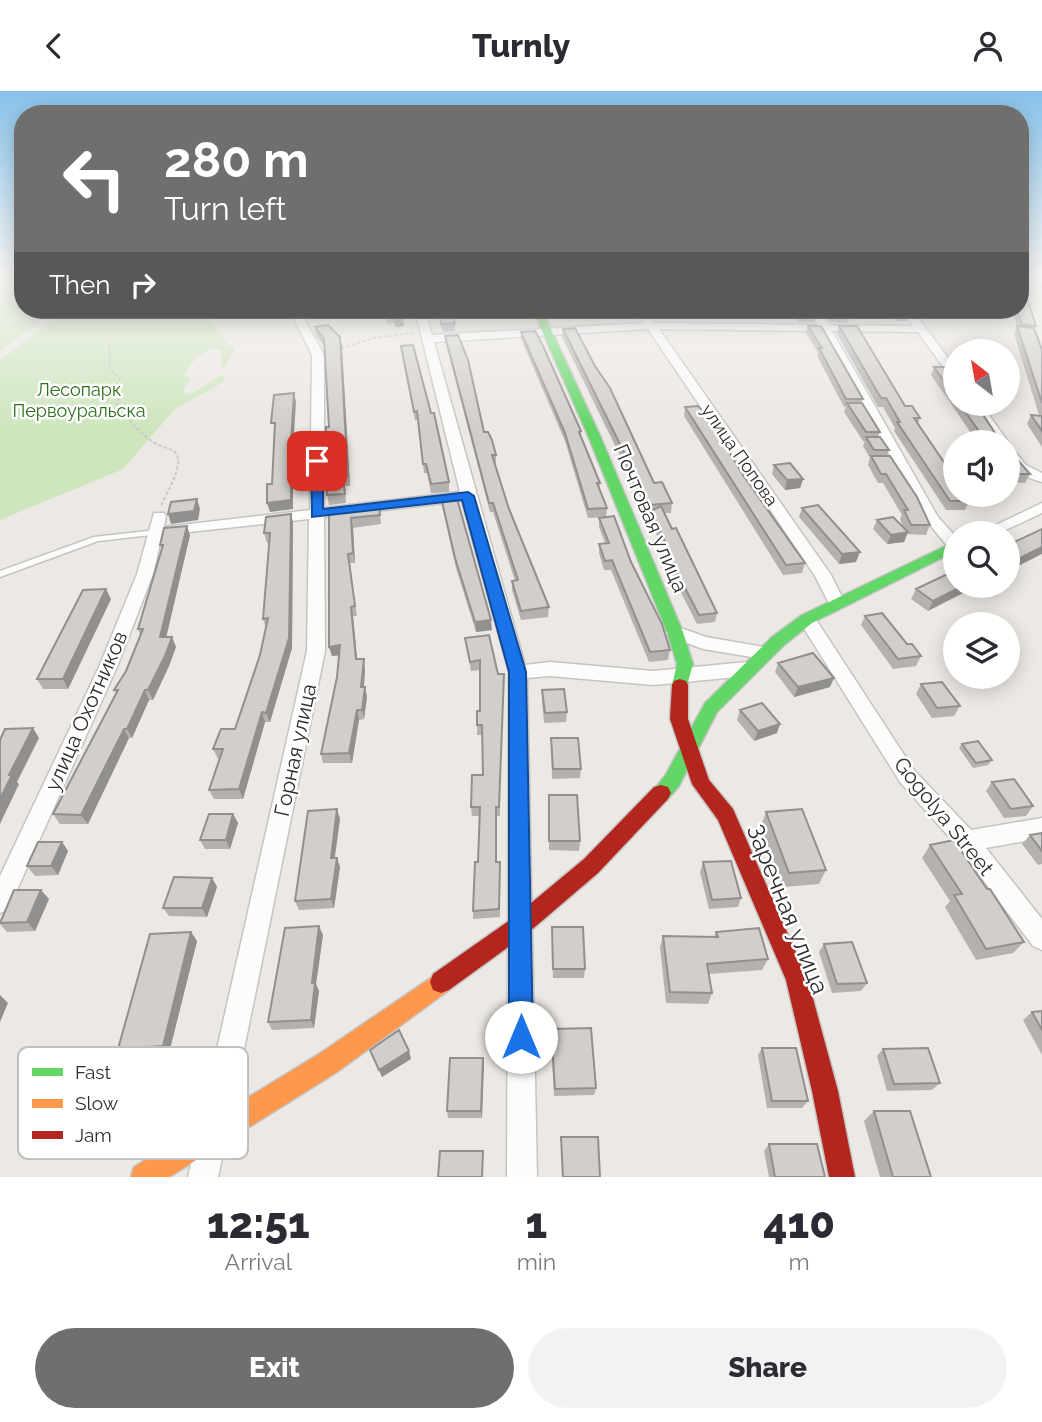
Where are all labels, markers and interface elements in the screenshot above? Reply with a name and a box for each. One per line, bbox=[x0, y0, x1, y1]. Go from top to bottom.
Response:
icon: back bbox=[35, 27, 73, 65]
text: Turnly bbox=[472, 27, 570, 64]
icon: person bbox=[969, 27, 1007, 65]
text: 280 m bbox=[164, 131, 309, 188]
icon: left bbox=[49, 133, 140, 224]
text: Turn left bbox=[164, 190, 286, 227]
icon: right bbox=[124, 266, 162, 304]
text: Then bbox=[49, 270, 110, 300]
north arrow bbox=[943, 339, 1020, 417]
map controls bbox=[943, 339, 1020, 689]
park label: Лесопарк Первоуральска bbox=[12, 379, 146, 421]
street label: улица Попова bbox=[697, 400, 783, 510]
button: sound bbox=[943, 430, 1020, 507]
pin bbox=[287, 431, 347, 491]
street label: Почтовая улица bbox=[609, 440, 693, 596]
icon: arrive bbox=[298, 442, 336, 480]
button: search bbox=[943, 521, 1020, 598]
button: layers bbox=[943, 612, 1020, 689]
street label: улица Охотников bbox=[40, 627, 132, 795]
street label: Горная улица bbox=[269, 681, 321, 819]
street label: Gogolya Street bbox=[889, 752, 999, 880]
street label: Заречная улица bbox=[741, 820, 835, 998]
position arrow bbox=[484, 1000, 558, 1074]
legend bbox=[18, 1047, 248, 1159]
text: Fast bbox=[75, 1061, 111, 1083]
text: Slow bbox=[75, 1092, 119, 1114]
text: Jam bbox=[75, 1124, 112, 1146]
text: 12:51 bbox=[207, 1199, 310, 1248]
text: 1 bbox=[526, 1199, 547, 1248]
text: 410 bbox=[763, 1199, 835, 1248]
text: Arrival bbox=[225, 1248, 292, 1275]
text: min bbox=[517, 1248, 556, 1275]
text: m bbox=[789, 1248, 810, 1275]
button: Exit bbox=[35, 1328, 514, 1408]
button: Share bbox=[528, 1328, 1007, 1408]

